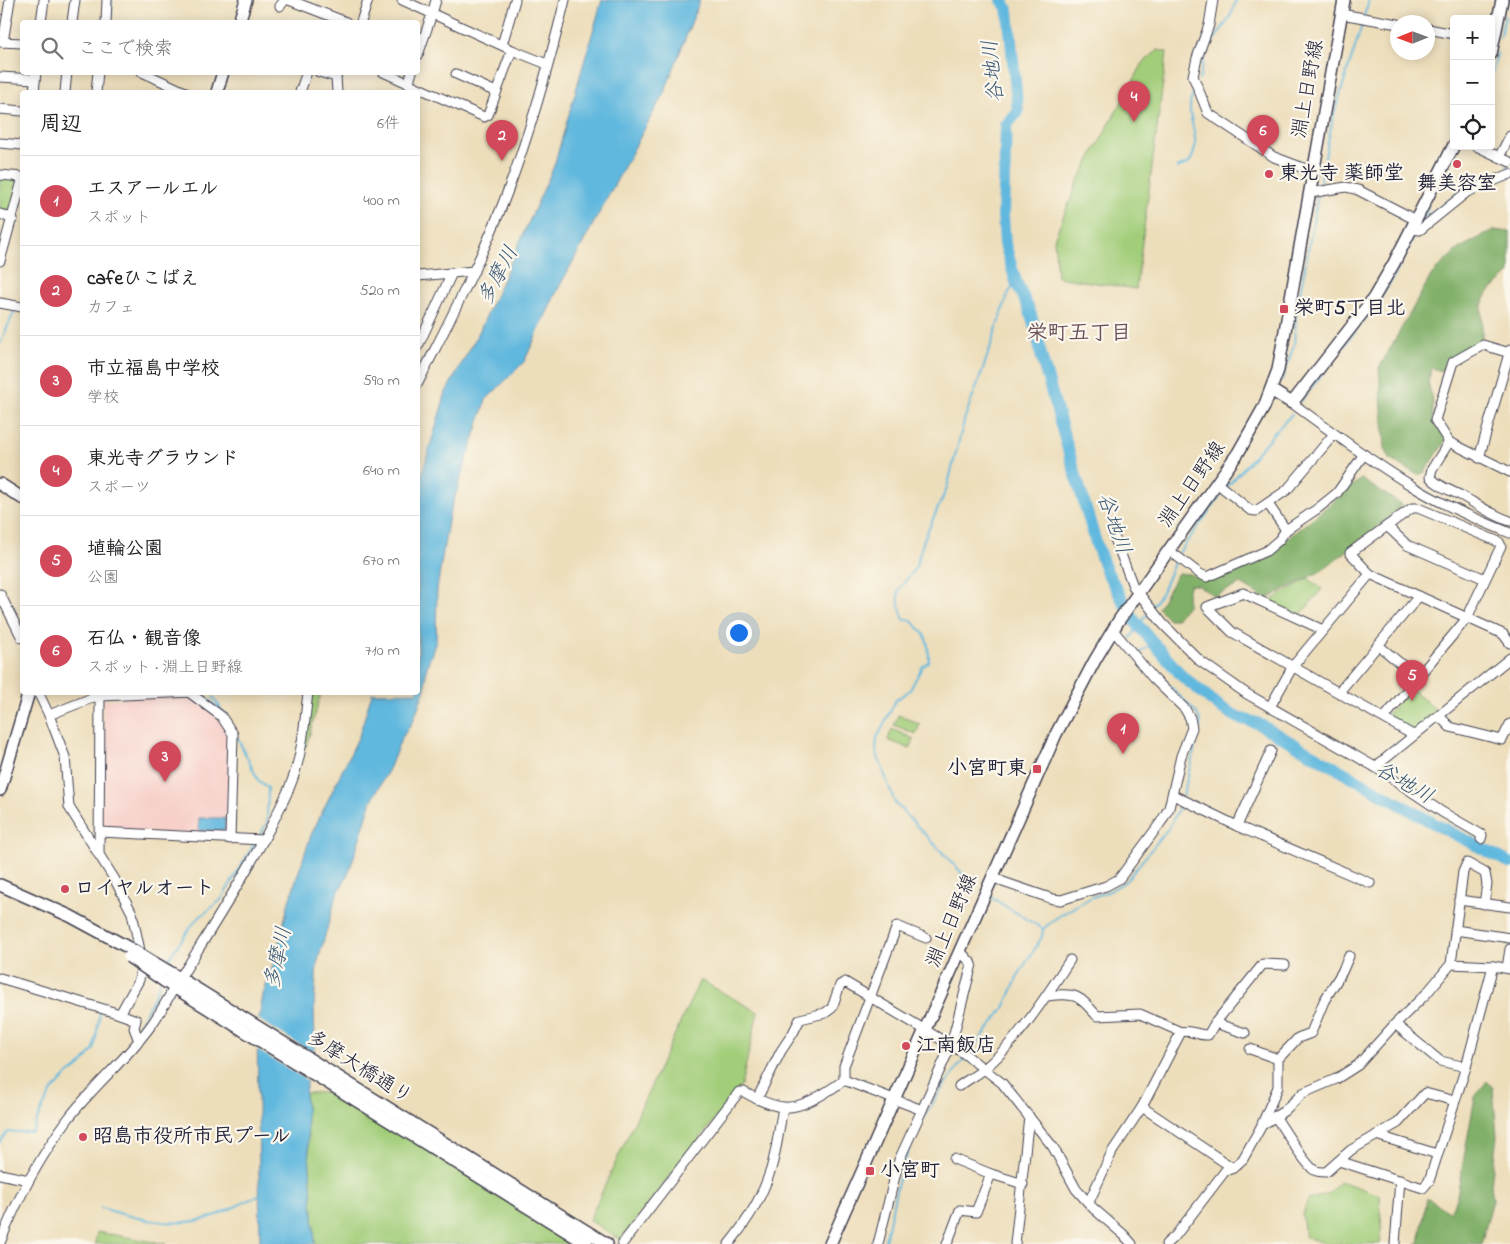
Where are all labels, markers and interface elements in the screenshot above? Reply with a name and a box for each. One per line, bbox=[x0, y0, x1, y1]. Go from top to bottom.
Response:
north arrow bbox=[1390, 15, 1435, 60]
map controls bbox=[1450, 15, 1495, 150]
button: + bbox=[1450, 15, 1495, 60]
search box bbox=[20, 20, 420, 75]
icon: search bbox=[38, 34, 66, 62]
text: ここで検索 bbox=[78, 36, 173, 63]
street label: 淵上日野線 bbox=[1286, 37, 1332, 141]
water label: 谷地川 bbox=[976, 38, 1012, 104]
button: − bbox=[1450, 60, 1495, 105]
pin: 4 bbox=[1118, 81, 1150, 122]
button: locate bbox=[1450, 105, 1495, 150]
text: 周辺 bbox=[40, 110, 82, 140]
text: 6件 bbox=[377, 112, 400, 136]
pin: 6 bbox=[1247, 115, 1279, 156]
pin: 2 bbox=[486, 120, 518, 161]
marker: 舞美容室 bbox=[1451, 158, 1463, 170]
place label: 東光寺 薬師堂 bbox=[1279, 160, 1404, 189]
marker: 東光寺 薬師堂 bbox=[1263, 168, 1275, 180]
place label: 舞美容室 bbox=[1417, 170, 1497, 199]
text: エスアールエル bbox=[87, 176, 218, 203]
text: 1 bbox=[53, 189, 59, 213]
text: 400 m bbox=[363, 189, 400, 213]
text: スポット bbox=[87, 206, 151, 230]
water label: 多摩川 bbox=[471, 241, 527, 311]
text: cafeひこばえ bbox=[87, 266, 199, 293]
text: 2 bbox=[52, 279, 60, 303]
text: 520 m bbox=[360, 279, 400, 303]
place label: 栄町5丁目北 bbox=[1294, 295, 1405, 324]
text: カフェ bbox=[87, 296, 135, 320]
marker: 栄町5丁目北 bbox=[1278, 303, 1290, 315]
district label: 栄町五丁目 bbox=[1027, 319, 1132, 349]
text: 市立福島中学校 bbox=[87, 356, 220, 383]
text: 3 bbox=[53, 369, 59, 393]
text: 590 m bbox=[363, 369, 400, 393]
text: 学校 bbox=[87, 386, 119, 410]
street label: 淵上日野線 bbox=[1152, 436, 1234, 534]
text: 東光寺グラウンド bbox=[87, 446, 239, 473]
text: 4 bbox=[53, 459, 59, 483]
text: 640 m bbox=[363, 459, 400, 483]
text: スポーツ bbox=[87, 476, 151, 500]
water label: 谷地川 bbox=[1089, 489, 1137, 559]
text: 埴輪公園 bbox=[87, 536, 163, 563]
text: 5 bbox=[51, 549, 61, 573]
text: 670 m bbox=[363, 549, 400, 573]
text: 公園 bbox=[87, 566, 119, 590]
your location bbox=[726, 620, 752, 646]
text: 石仏・観音像 bbox=[87, 626, 201, 653]
text: 6 bbox=[52, 639, 60, 663]
text: 710 m bbox=[365, 639, 400, 663]
text: スポット · 淵上日野線 bbox=[87, 656, 242, 680]
pin: 5 bbox=[1396, 660, 1428, 701]
pin: 1 bbox=[1107, 713, 1139, 754]
pin: 3 bbox=[149, 741, 181, 782]
place label: 小宮町東 bbox=[947, 755, 1027, 784]
water label: 谷地川 bbox=[1369, 755, 1439, 813]
marker: 小宮町東 bbox=[1031, 763, 1043, 775]
street label: 淵上日野線 bbox=[920, 869, 986, 973]
place label: ロイヤルオート bbox=[75, 875, 215, 904]
marker: ロイヤルオート bbox=[59, 883, 71, 895]
water label: 多摩川 bbox=[258, 924, 300, 992]
street label: 多摩大橋通り bbox=[300, 1024, 418, 1112]
place label: 江南飯店 bbox=[916, 1032, 996, 1061]
marker: 江南飯店 bbox=[900, 1040, 912, 1052]
place label: 昭島市役所市民プール bbox=[93, 1123, 291, 1152]
marker: 昭島市役所市民プール bbox=[77, 1131, 89, 1143]
place label: 小宮町 bbox=[880, 1157, 940, 1186]
marker: 小宮町 bbox=[864, 1165, 876, 1177]

